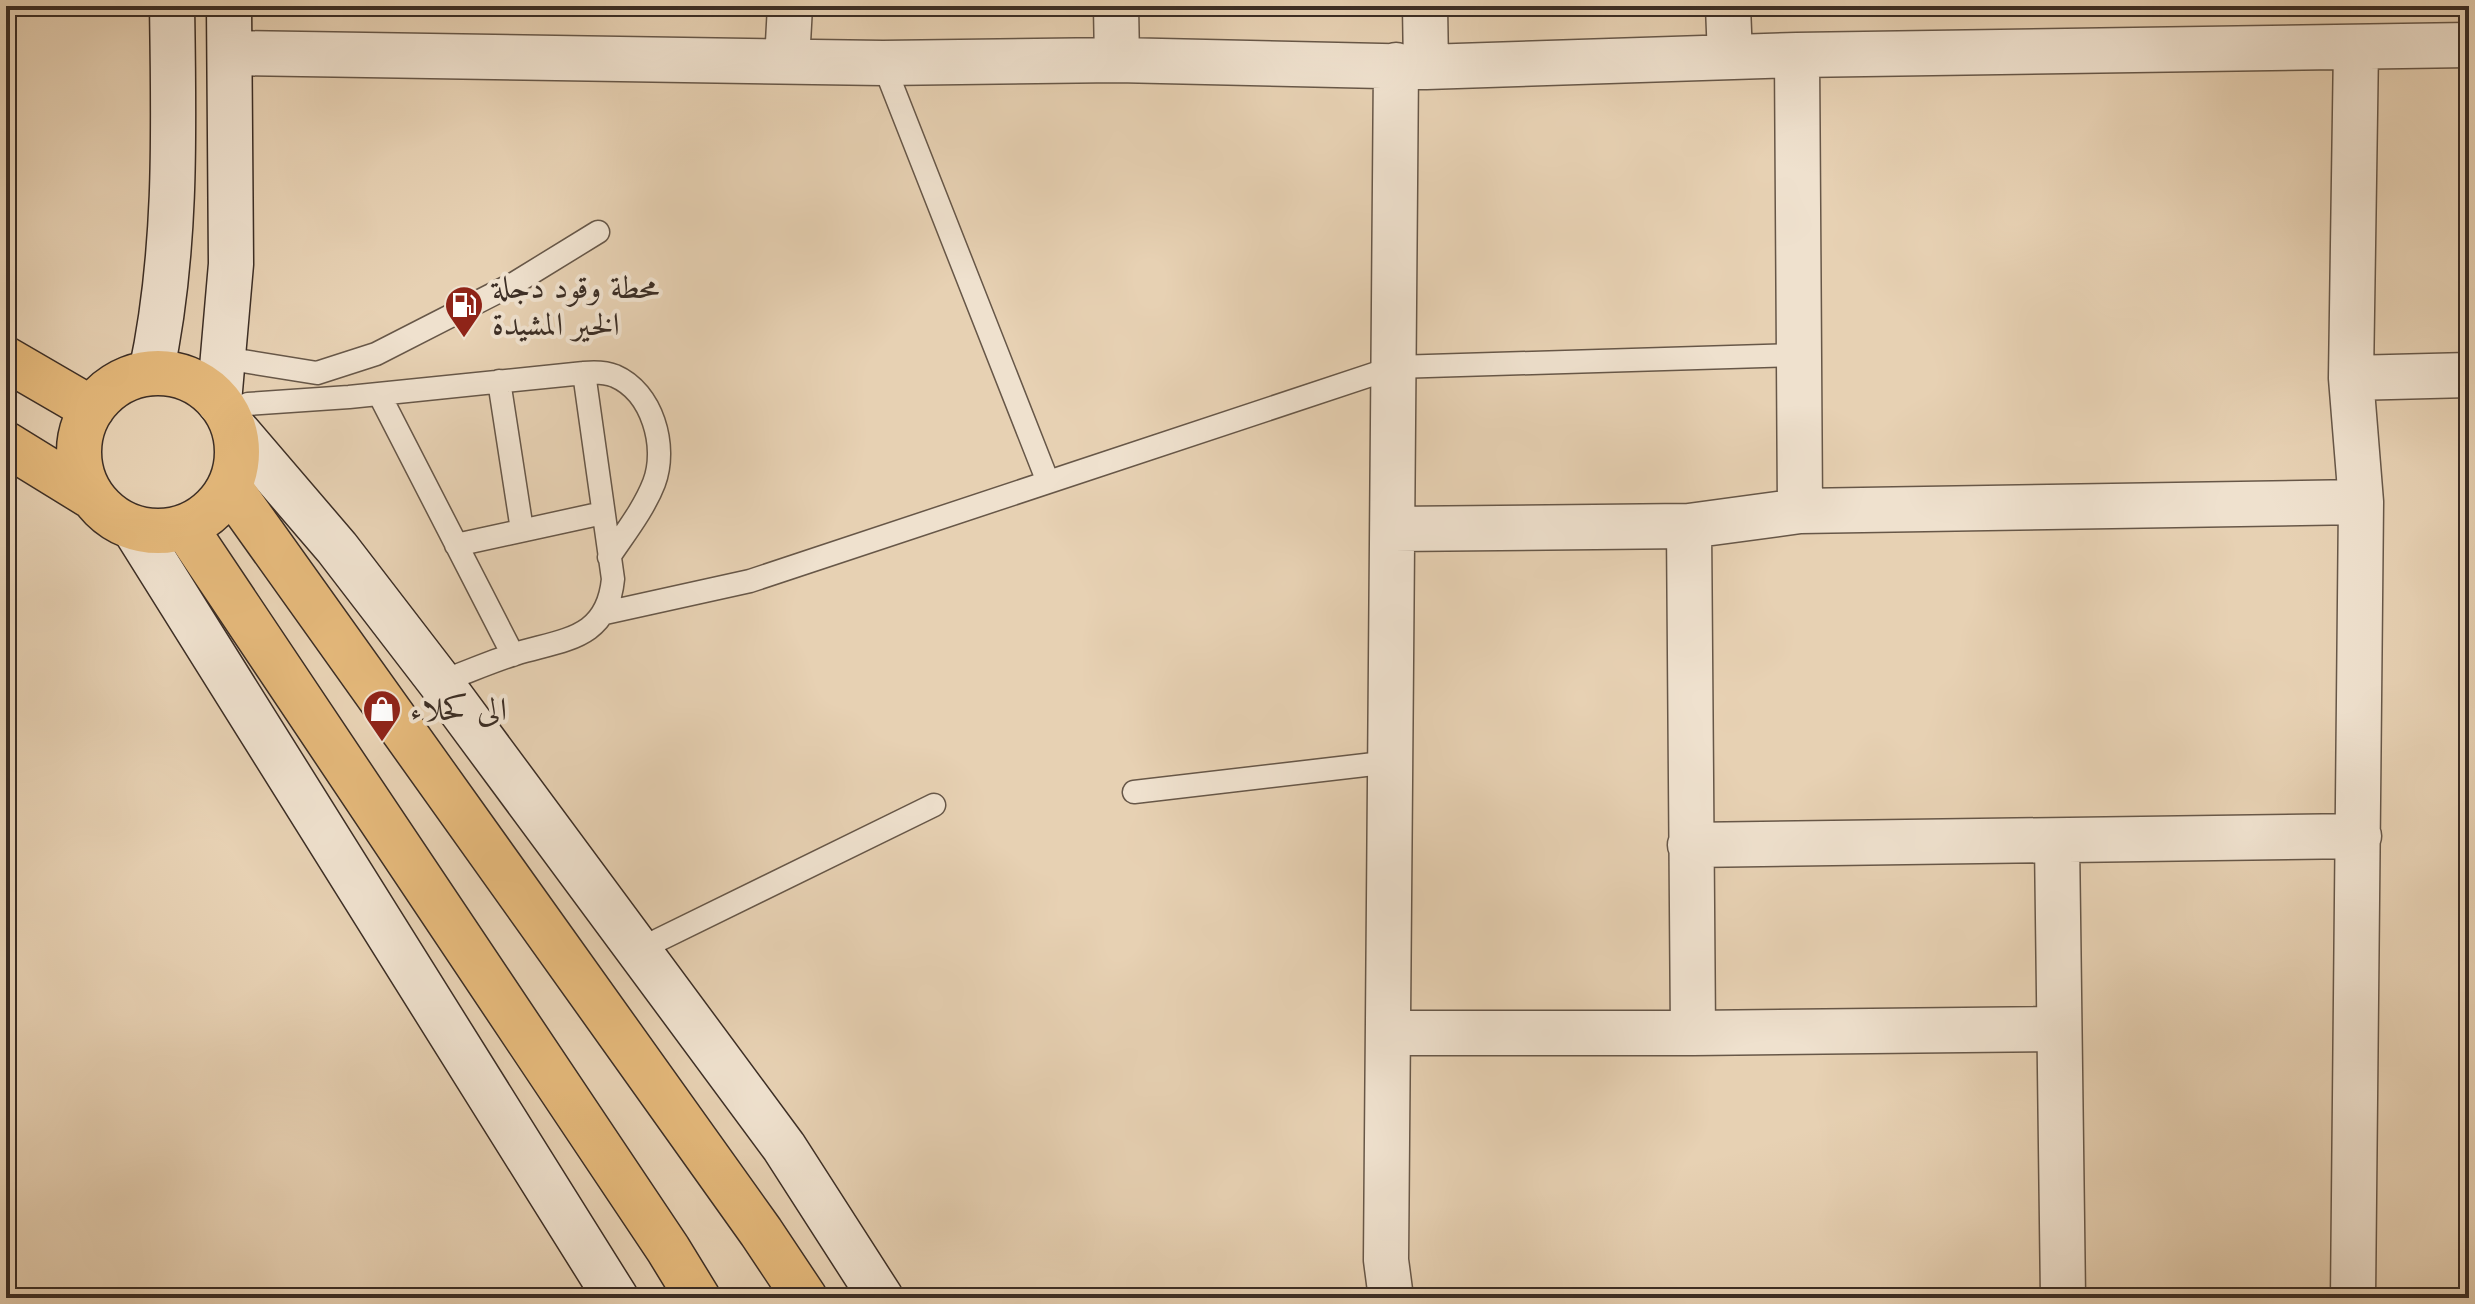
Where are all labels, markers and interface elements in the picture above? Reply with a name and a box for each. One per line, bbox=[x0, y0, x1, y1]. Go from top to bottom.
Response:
place label: محطة وقود دجلة الخير المشيدة bbox=[490, 274, 659, 343]
fuel station icon: محطة وقود دجلة الخير المشيدة bbox=[443, 284, 485, 339]
shop icon: الى كحلاء bbox=[361, 688, 403, 743]
place label: الى كحلاء bbox=[410, 693, 507, 728]

